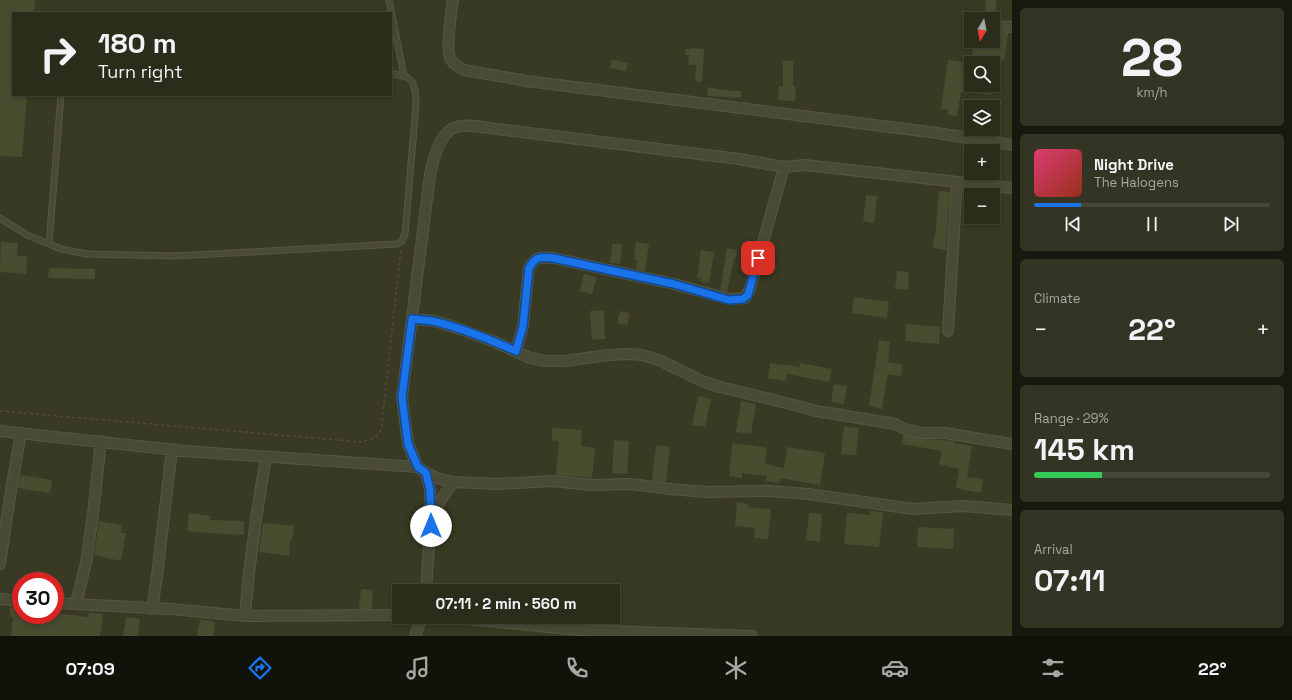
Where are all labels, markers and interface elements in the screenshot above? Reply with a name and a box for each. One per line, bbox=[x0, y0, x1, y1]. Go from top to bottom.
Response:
north arrow bbox=[964, 12, 1000, 48]
map controls bbox=[964, 12, 1000, 224]
text: 180 m bbox=[98, 25, 177, 61]
text: 28 bbox=[1121, 25, 1183, 91]
icon: right bbox=[32, 28, 84, 80]
button: search bbox=[964, 56, 1000, 92]
text: Turn right bbox=[98, 60, 182, 83]
text: km/h bbox=[1137, 84, 1167, 101]
button: layers bbox=[964, 100, 1000, 136]
button: + bbox=[964, 144, 1000, 180]
text: Night Drive bbox=[1094, 155, 1174, 174]
text: The Halogens bbox=[1094, 174, 1179, 191]
button: − bbox=[964, 188, 1000, 224]
icon: previous bbox=[1062, 213, 1084, 235]
icon: pause bbox=[1141, 213, 1163, 235]
icon: next bbox=[1220, 213, 1242, 235]
pin bbox=[741, 241, 775, 275]
icon: arrive bbox=[747, 247, 769, 269]
text: Climate bbox=[1034, 290, 1080, 307]
text: 22° bbox=[1128, 310, 1176, 349]
text: − bbox=[1034, 315, 1048, 343]
text: + bbox=[1256, 315, 1270, 343]
text: Range · 29% bbox=[1034, 410, 1109, 427]
text: 145 km bbox=[1034, 430, 1135, 469]
position arrow bbox=[410, 505, 452, 547]
text: Arrival bbox=[1034, 541, 1073, 558]
text: 07:11 bbox=[1034, 561, 1106, 600]
speed limit sign: 30 bbox=[12, 572, 64, 624]
text: 07:11 · 2 min · 560 m bbox=[436, 594, 576, 613]
icon: directions bbox=[246, 654, 274, 682]
icon: music bbox=[404, 654, 432, 682]
icon: phone bbox=[563, 654, 591, 682]
icon: climate bbox=[722, 654, 750, 682]
icon: car bbox=[881, 654, 909, 682]
icon: filters bbox=[1039, 654, 1067, 682]
text: 07:09 bbox=[65, 657, 115, 680]
text: 22° bbox=[1198, 657, 1227, 680]

